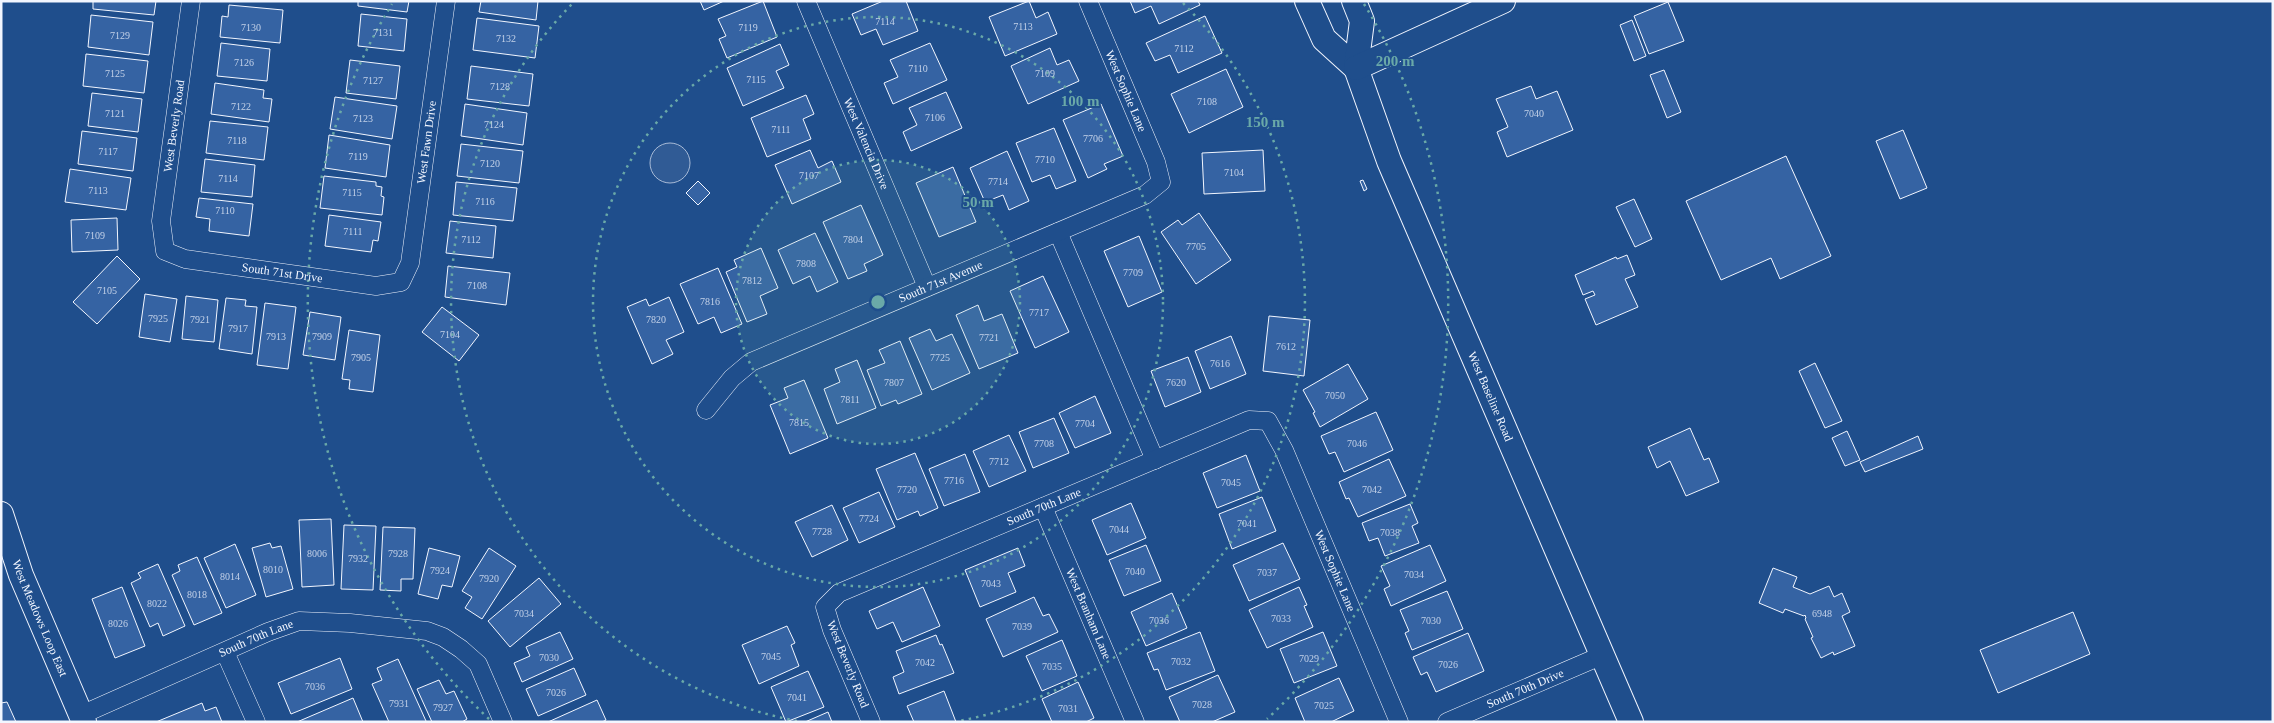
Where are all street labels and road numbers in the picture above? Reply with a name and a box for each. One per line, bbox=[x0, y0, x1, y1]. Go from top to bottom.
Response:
street label: West Sophie Lane bbox=[1103, 48, 1149, 134]
street label: West Beverly Road bbox=[161, 79, 187, 173]
street label: West Valencia Drive bbox=[841, 96, 892, 192]
street label: West Fawn Drive bbox=[414, 100, 439, 185]
street label: South 71st Avenue bbox=[897, 258, 985, 306]
street label: South 71st Drive bbox=[241, 260, 323, 285]
street label: West Baseline Road bbox=[1465, 349, 1516, 443]
street label: South 70th Lane bbox=[1004, 485, 1083, 528]
street label: West Sophie Lane bbox=[1312, 528, 1358, 614]
street label: West Meadows Loop East bbox=[9, 558, 71, 679]
street label: West Branham Lane bbox=[1063, 566, 1114, 661]
street label: South 70th Lane bbox=[216, 617, 295, 660]
street label: West Beverly Road bbox=[824, 618, 872, 710]
street label: South 70th Drive bbox=[1484, 666, 1566, 711]

